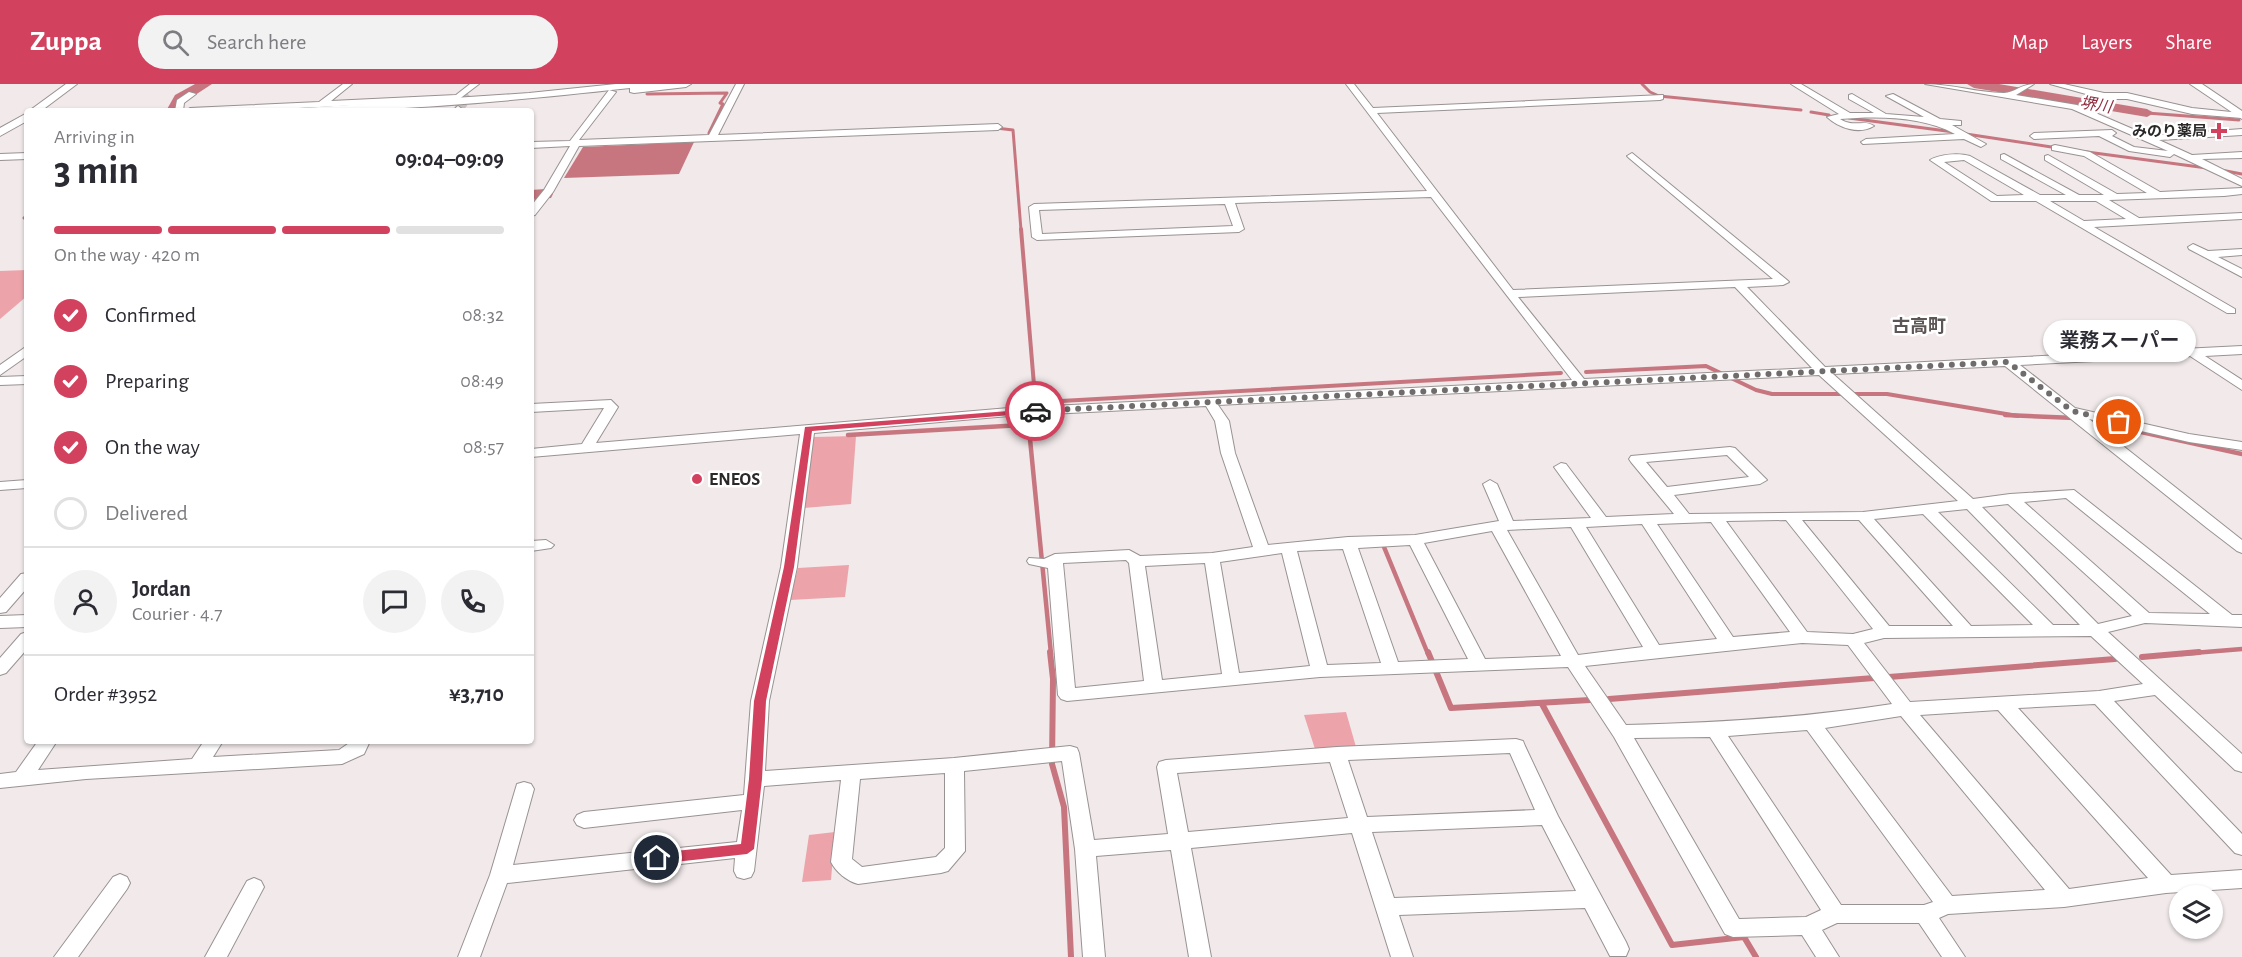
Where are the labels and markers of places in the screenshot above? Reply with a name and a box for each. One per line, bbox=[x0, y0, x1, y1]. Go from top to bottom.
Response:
place label: みのり薬局 bbox=[2132, 123, 2207, 139]
marker: みのり薬局 bbox=[2212, 124, 2226, 138]
callout: 業務スーパー bbox=[2042, 320, 2196, 362]
pin bbox=[2093, 396, 2144, 447]
place label: ENEOS bbox=[709, 471, 760, 489]
marker: ENEOS bbox=[690, 472, 704, 486]
pin bbox=[631, 832, 682, 883]

